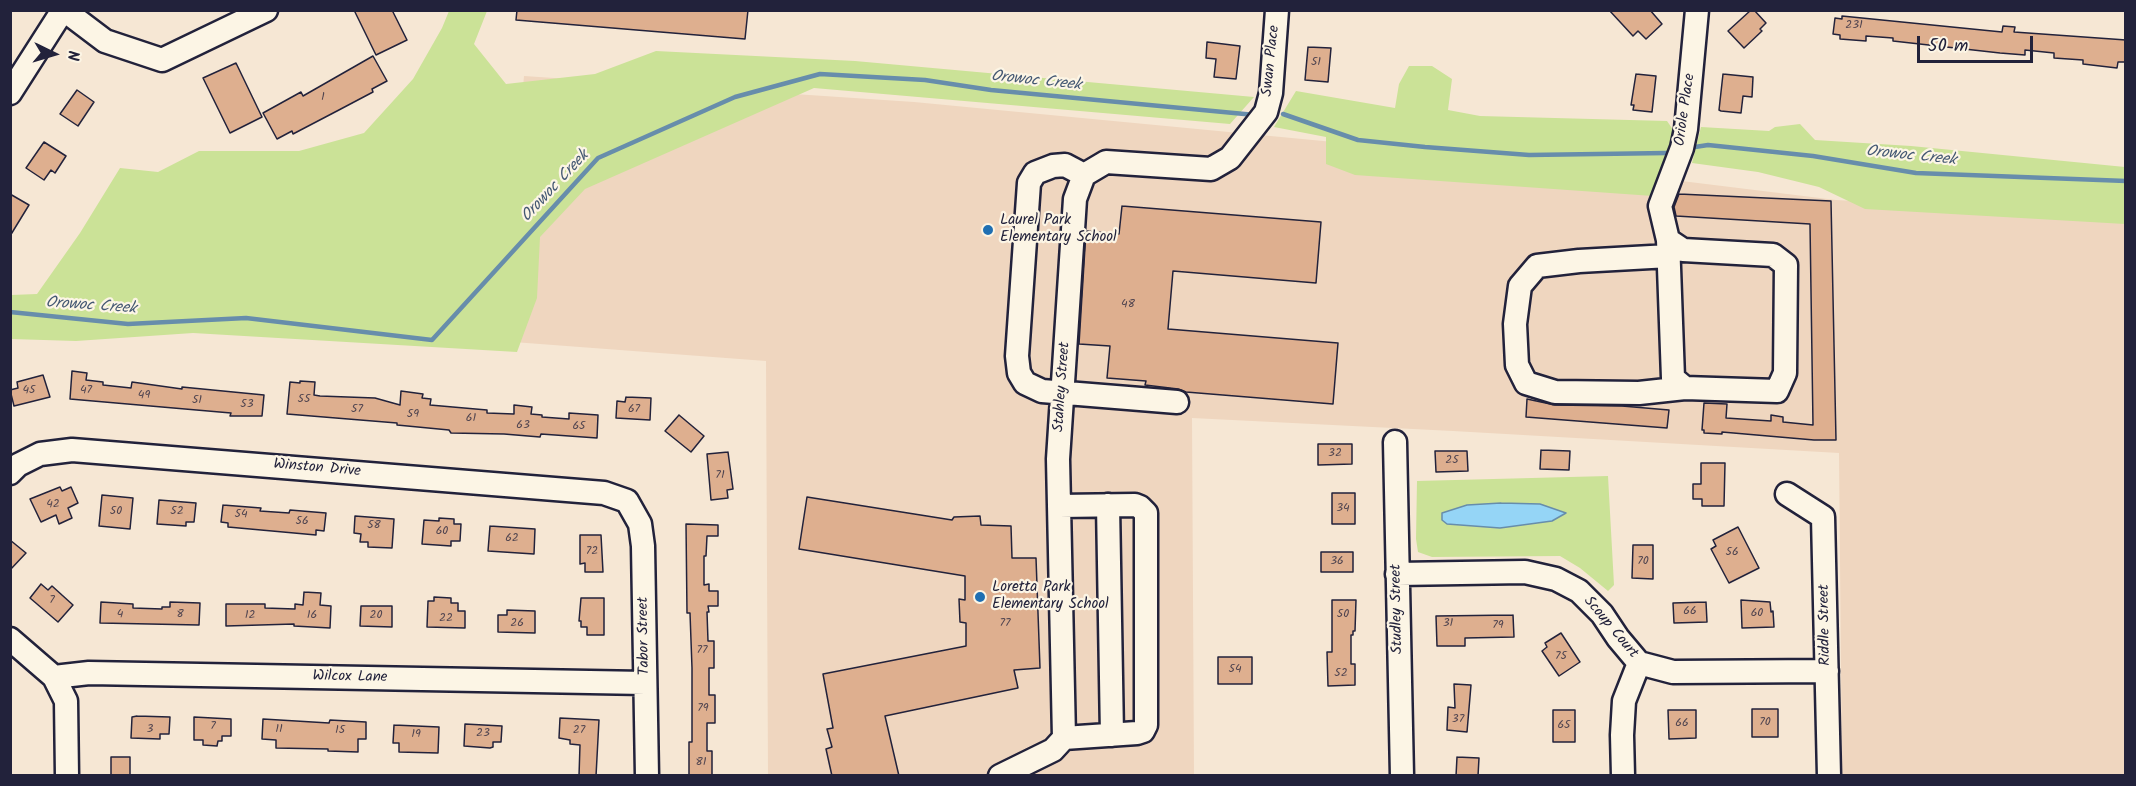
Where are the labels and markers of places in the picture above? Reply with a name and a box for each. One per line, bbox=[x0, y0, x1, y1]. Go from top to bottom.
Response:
place label: Laurel Park Elementary School bbox=[1000, 212, 1117, 247]
marker: Laurel Park Elementary School bbox=[981, 223, 995, 237]
place label: Loretta Park Elementary School bbox=[992, 579, 1109, 614]
marker: Loretta Park Elementary School bbox=[973, 590, 987, 604]

